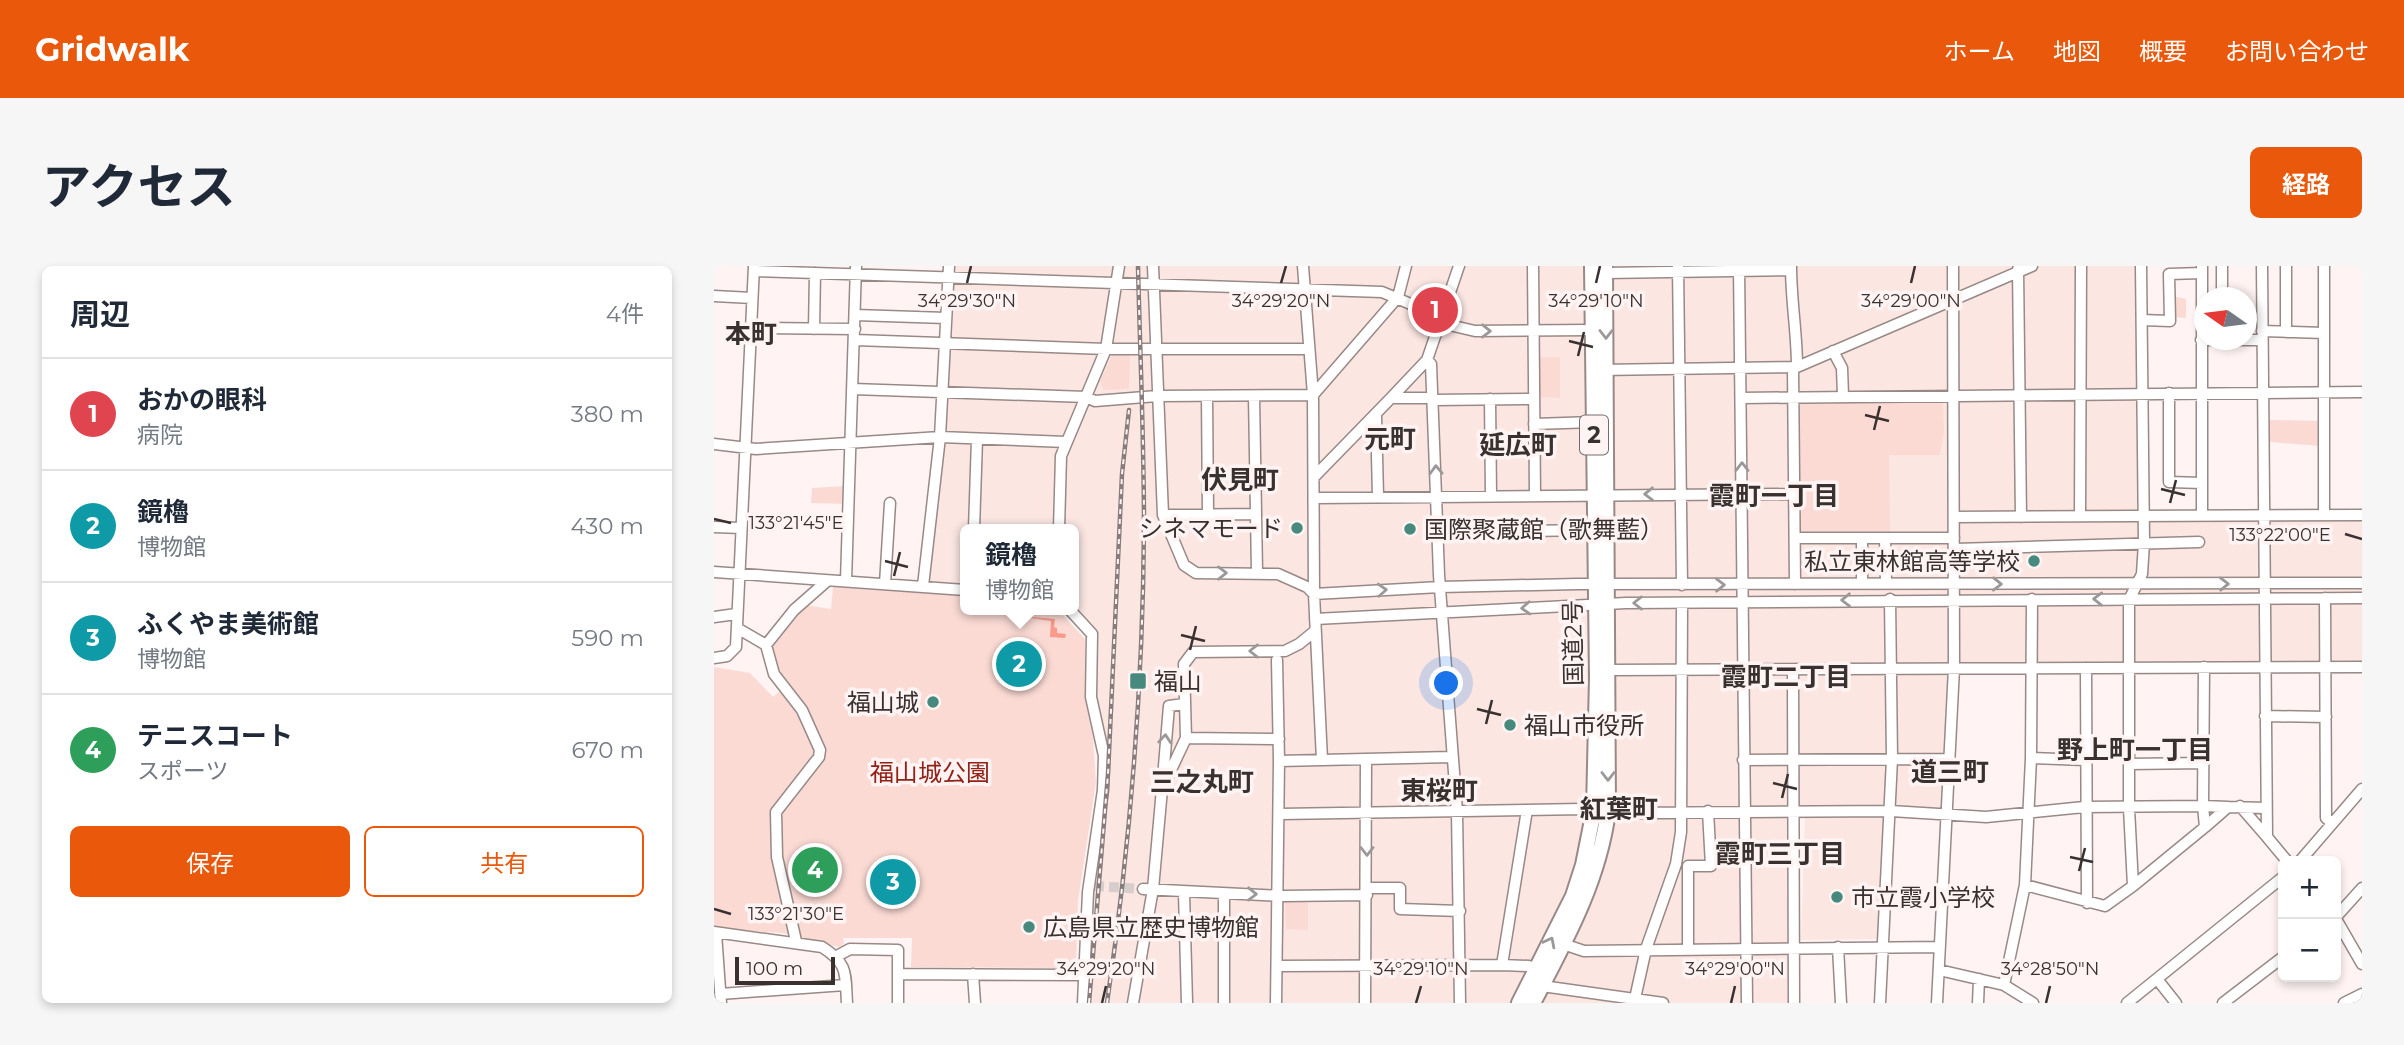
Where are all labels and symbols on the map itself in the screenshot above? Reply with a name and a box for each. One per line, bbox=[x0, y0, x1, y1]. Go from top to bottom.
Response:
pin: 1 bbox=[1412, 284, 1458, 336]
north arrow bbox=[2194, 287, 2257, 350]
text: 34°29'30"N bbox=[918, 290, 1016, 312]
text: 34°29'20"N bbox=[1232, 290, 1330, 312]
text: 34°29'10"N bbox=[1548, 290, 1644, 312]
text: 34°29'00"N bbox=[1861, 290, 1961, 312]
district label: 本町 bbox=[725, 318, 777, 350]
one-way arrow bbox=[1481, 323, 1491, 339]
one-way arrow bbox=[1598, 329, 1614, 340]
road number: 2 bbox=[1580, 416, 1608, 454]
district label: 元町 bbox=[1364, 423, 1416, 455]
district label: 延広町 bbox=[1479, 429, 1557, 461]
one-way arrow bbox=[1734, 461, 1749, 472]
district label: 伏見町 bbox=[1201, 464, 1279, 496]
one-way arrow bbox=[1428, 464, 1443, 475]
district label: 霞町一丁目 bbox=[1709, 480, 1839, 512]
one-way arrow bbox=[1643, 486, 1654, 502]
text: 133°21'45"E bbox=[749, 512, 843, 534]
place label: シネマモード bbox=[1139, 514, 1283, 543]
place label: 国際聚蔵館（歌舞藍） bbox=[1424, 515, 1664, 544]
marker: シネマモード bbox=[1289, 520, 1305, 536]
marker: 国際聚蔵館（歌舞藍） bbox=[1402, 521, 1418, 537]
text: 133°22'00"E bbox=[2229, 524, 2331, 546]
place label: 私立東林館高等学校 bbox=[1804, 547, 2020, 576]
marker: 私立東林館高等学校 bbox=[2026, 553, 2042, 569]
one-way arrow bbox=[1218, 565, 1228, 581]
one-way arrow bbox=[1991, 576, 2002, 591]
one-way arrow bbox=[2219, 576, 2230, 591]
one-way arrow bbox=[1715, 577, 1726, 592]
one-way arrow bbox=[1377, 583, 1388, 598]
one-way arrow bbox=[1840, 592, 1851, 608]
one-way arrow bbox=[2092, 592, 2103, 607]
one-way arrow bbox=[1633, 595, 1643, 611]
one-way arrow bbox=[1521, 600, 1532, 615]
street label: 国道2号 bbox=[1558, 600, 1588, 686]
pin: 2 bbox=[996, 638, 1042, 690]
one-way arrow bbox=[1248, 643, 1258, 659]
district label: 霞町二丁目 bbox=[1721, 661, 1851, 693]
your location bbox=[1429, 666, 1463, 700]
place label: 福山 bbox=[1154, 667, 1202, 696]
marker: 福山 bbox=[1128, 671, 1148, 691]
place label: 福山城 bbox=[847, 688, 919, 717]
marker: 福山城 bbox=[925, 694, 941, 710]
place label: 福山市役所 bbox=[1524, 711, 1644, 740]
marker: 福山市役所 bbox=[1502, 717, 1518, 733]
one-way arrow bbox=[1157, 733, 1172, 744]
district label: 野上町一丁目 bbox=[2057, 734, 2213, 766]
district label: 道三町 bbox=[1911, 756, 1989, 788]
park label: 福山城公園 bbox=[870, 758, 990, 787]
district label: 三之丸町 bbox=[1150, 766, 1254, 798]
one-way arrow bbox=[1600, 771, 1616, 782]
district label: 東桜町 bbox=[1400, 775, 1478, 807]
district label: 紅葉町 bbox=[1580, 793, 1658, 825]
district label: 霞町三丁目 bbox=[1715, 838, 1845, 870]
pin: 4 bbox=[792, 844, 838, 896]
one-way arrow bbox=[1359, 847, 1375, 857]
pin: 3 bbox=[870, 856, 916, 908]
place label: 市立霞小学校 bbox=[1851, 883, 1995, 912]
one-way arrow bbox=[1247, 886, 1258, 902]
marker: 市立霞小学校 bbox=[1829, 889, 1845, 905]
text: 133°21'30"E bbox=[748, 903, 844, 925]
place label: 広島県立歴史博物館 bbox=[1043, 913, 1259, 942]
marker: 広島県立歴史博物館 bbox=[1021, 919, 1037, 935]
one-way arrow bbox=[1541, 937, 1555, 949]
scale bar bbox=[735, 954, 835, 986]
text: 34°29'20"N bbox=[1057, 958, 1155, 980]
text: 34°29'10"N bbox=[1373, 958, 1469, 980]
text: 34°29'00"N bbox=[1685, 958, 1785, 980]
text: 34°28'50"N bbox=[2001, 958, 2099, 980]

